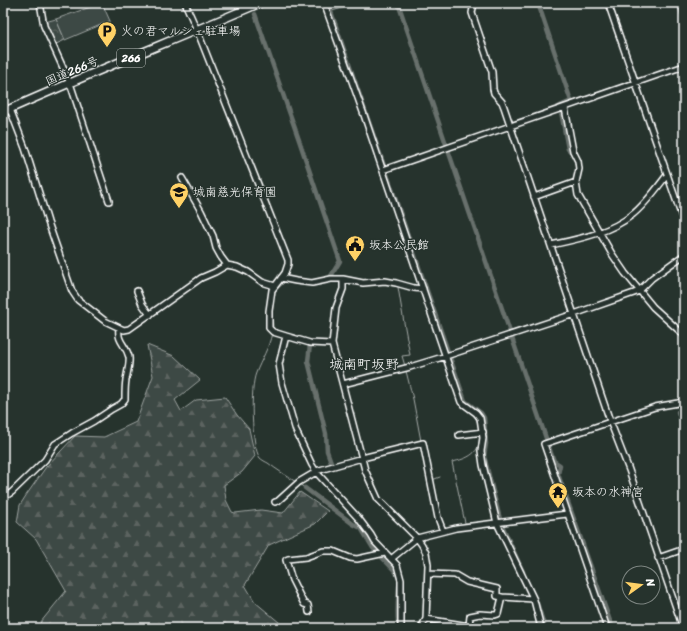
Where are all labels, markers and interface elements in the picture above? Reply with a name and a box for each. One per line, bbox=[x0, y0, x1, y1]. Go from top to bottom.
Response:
parking icon: 火の君マルシェ駐車場 bbox=[96, 20, 118, 48]
place label: 火の君マルシェ駐車場 bbox=[121, 20, 241, 42]
road number: 266 bbox=[117, 49, 145, 67]
street label: 国道266号 bbox=[42, 50, 102, 92]
school or university icon: 城南慈光保育園 bbox=[168, 181, 190, 209]
place label: 城南慈光保育園 bbox=[193, 181, 277, 203]
public building icon: 坂本公民館 bbox=[344, 234, 366, 262]
place label: 坂本公民館 bbox=[369, 234, 429, 256]
district label: 城南町坂野 bbox=[329, 352, 399, 377]
temple icon: 坂本の水神宮 bbox=[547, 481, 569, 509]
place label: 坂本の水神宮 bbox=[572, 481, 644, 503]
north arrow bbox=[621, 565, 661, 605]
text: N bbox=[640, 576, 660, 589]

